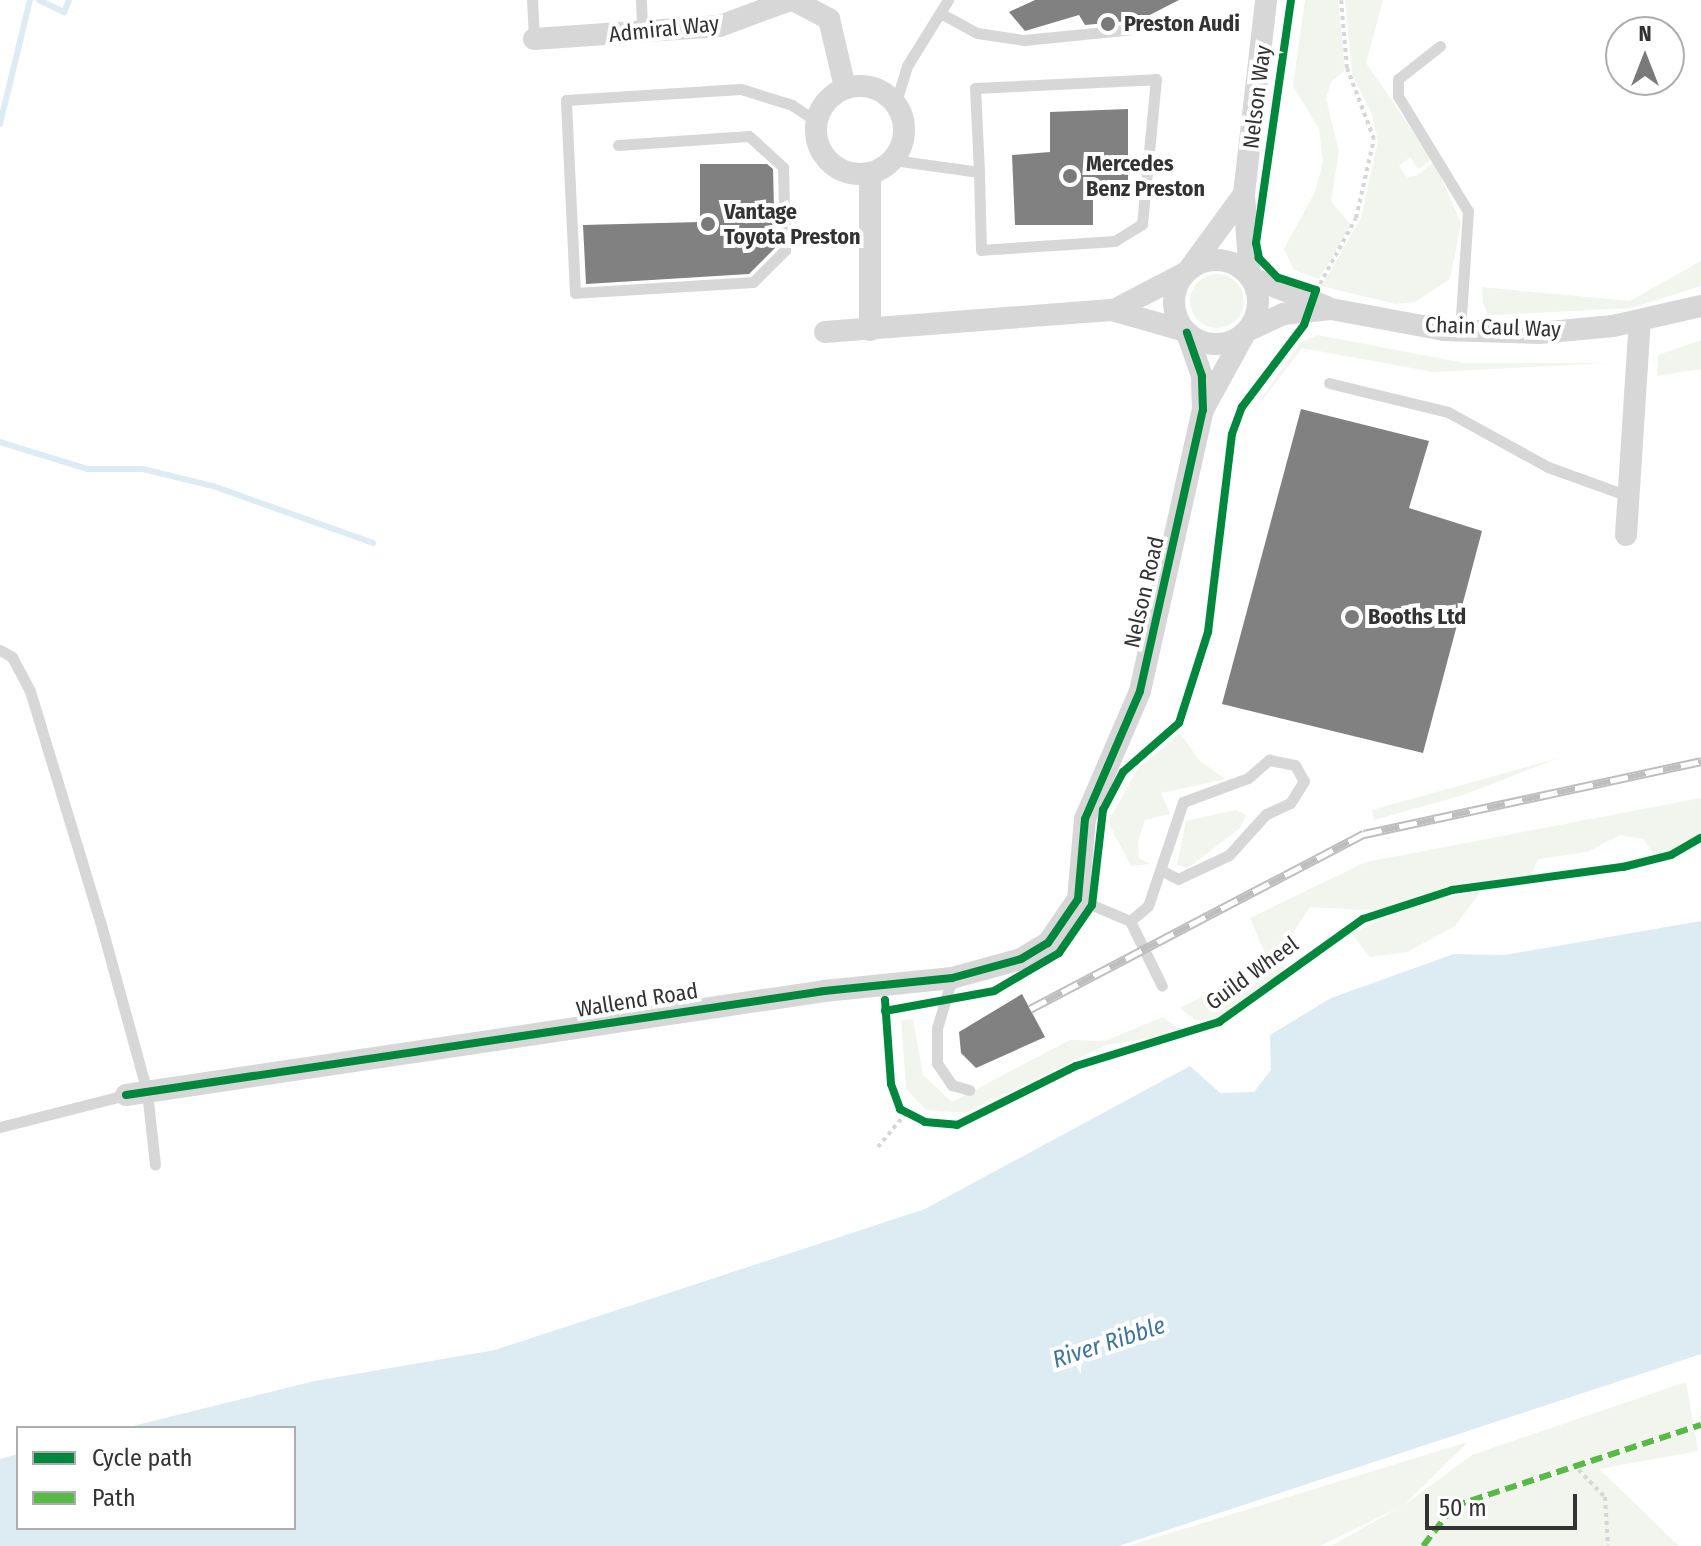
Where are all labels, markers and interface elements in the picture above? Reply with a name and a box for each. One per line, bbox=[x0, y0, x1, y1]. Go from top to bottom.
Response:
street label: Admiral Way bbox=[608, 10, 720, 48]
place label: Preston Audi bbox=[1124, 11, 1240, 37]
marker: Preston Audi bbox=[1099, 15, 1117, 33]
north arrow bbox=[1605, 16, 1685, 96]
text: N bbox=[1638, 20, 1652, 47]
street label: Nelson Way bbox=[1238, 44, 1276, 150]
place label: Mercedes Benz Preston bbox=[1086, 150, 1205, 202]
marker: Mercedes Benz Preston bbox=[1061, 167, 1079, 185]
place label: Vantage Toyota Preston bbox=[724, 198, 861, 250]
marker: Vantage Toyota Preston bbox=[699, 215, 717, 233]
street label: Chain Caul Way bbox=[1425, 311, 1561, 343]
street label: Nelson Road bbox=[1118, 534, 1170, 650]
place label: Booths Ltd bbox=[1368, 604, 1466, 630]
marker: Booths Ltd bbox=[1343, 608, 1361, 626]
street label: Guild Wheel bbox=[1201, 931, 1303, 1015]
street label: Wallend Road bbox=[574, 977, 700, 1023]
water label: River Ribble bbox=[1049, 1311, 1169, 1375]
legend bbox=[16, 1426, 296, 1530]
text: Cycle path bbox=[92, 1444, 192, 1472]
scale bar bbox=[1429, 1478, 1581, 1528]
text: Path bbox=[92, 1484, 136, 1512]
text: 50 m bbox=[1439, 1494, 1487, 1522]

